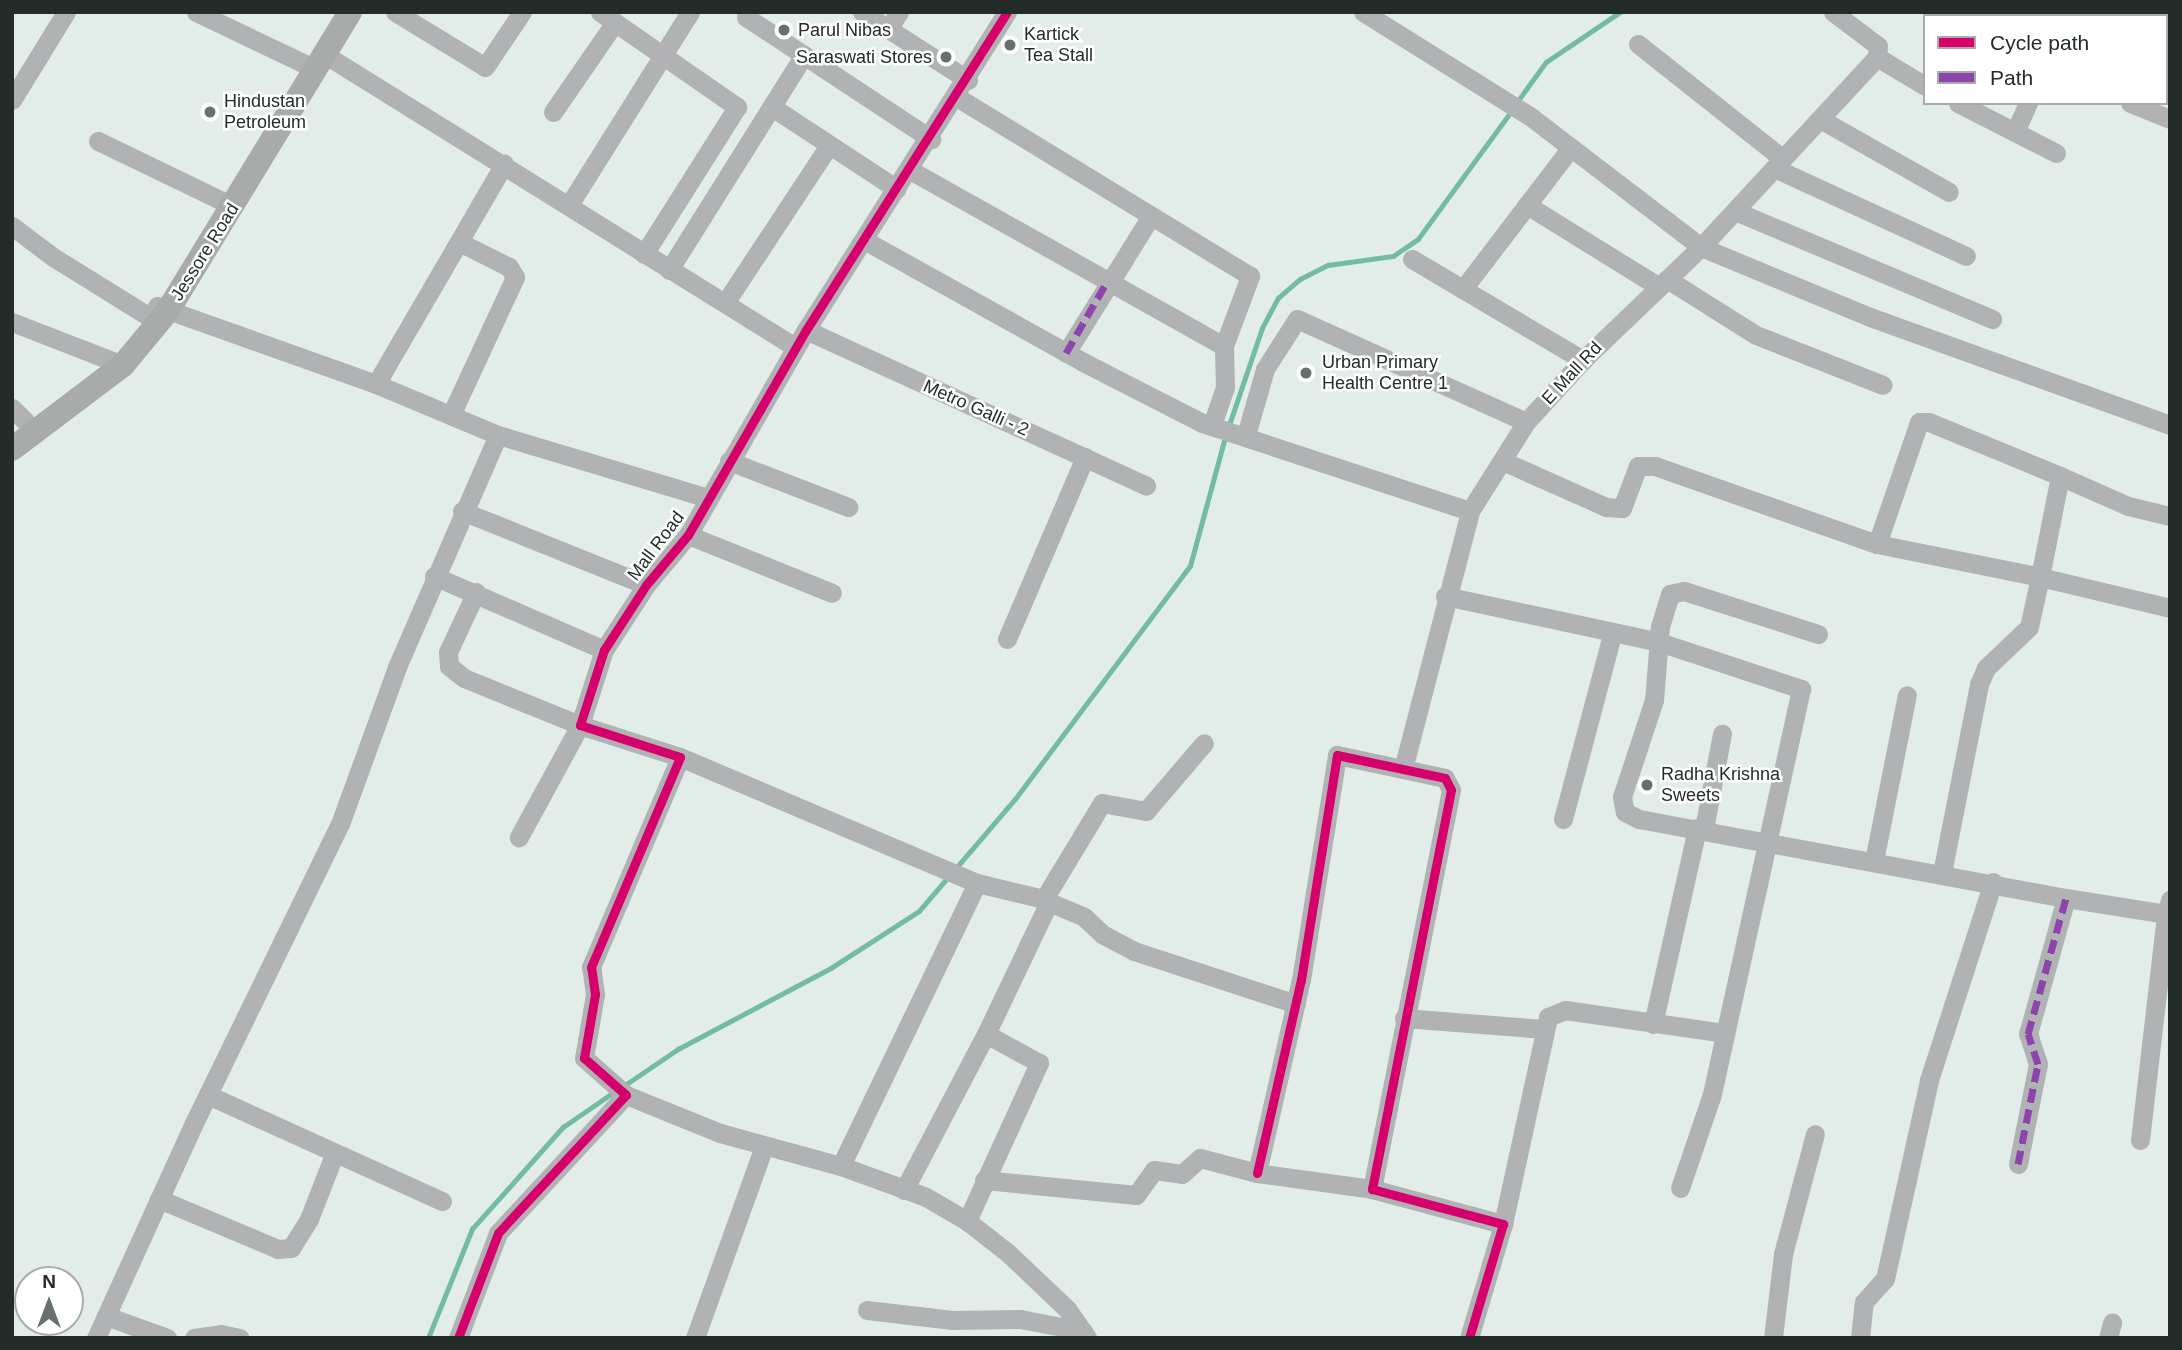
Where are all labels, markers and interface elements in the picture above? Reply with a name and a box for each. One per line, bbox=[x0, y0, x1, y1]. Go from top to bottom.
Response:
legend bbox=[1923, 14, 2168, 105]
place label: Parul Nibas bbox=[798, 19, 891, 41]
marker: Parul Nibas bbox=[776, 22, 792, 38]
place label: Kartick Tea Stall bbox=[1024, 24, 1093, 66]
text: Cycle path bbox=[1990, 31, 2089, 54]
marker: Kartick Tea Stall bbox=[1002, 37, 1018, 53]
place label: Saraswati Stores bbox=[796, 46, 932, 68]
marker: Saraswati Stores bbox=[938, 49, 954, 65]
text: Path bbox=[1990, 66, 2033, 89]
place label: Hindustan Petroleum bbox=[224, 91, 306, 134]
marker: Hindustan Petroleum bbox=[202, 104, 218, 120]
street label: Jessore Road bbox=[166, 199, 244, 305]
street label: E Mall Rd bbox=[1537, 337, 1607, 409]
place label: Urban Primary Health Centre 1 bbox=[1322, 352, 1448, 394]
marker: Urban Primary Health Centre 1 bbox=[1296, 363, 1316, 383]
street label: Metro Galli - 2 bbox=[920, 375, 1032, 441]
street label: Mall Road bbox=[623, 507, 689, 585]
place label: Radha Krishna Sweets bbox=[1661, 764, 1780, 806]
marker: Radha Krishna Sweets bbox=[1639, 777, 1655, 793]
north arrow bbox=[14, 1266, 84, 1336]
text: N bbox=[42, 1271, 56, 1292]

